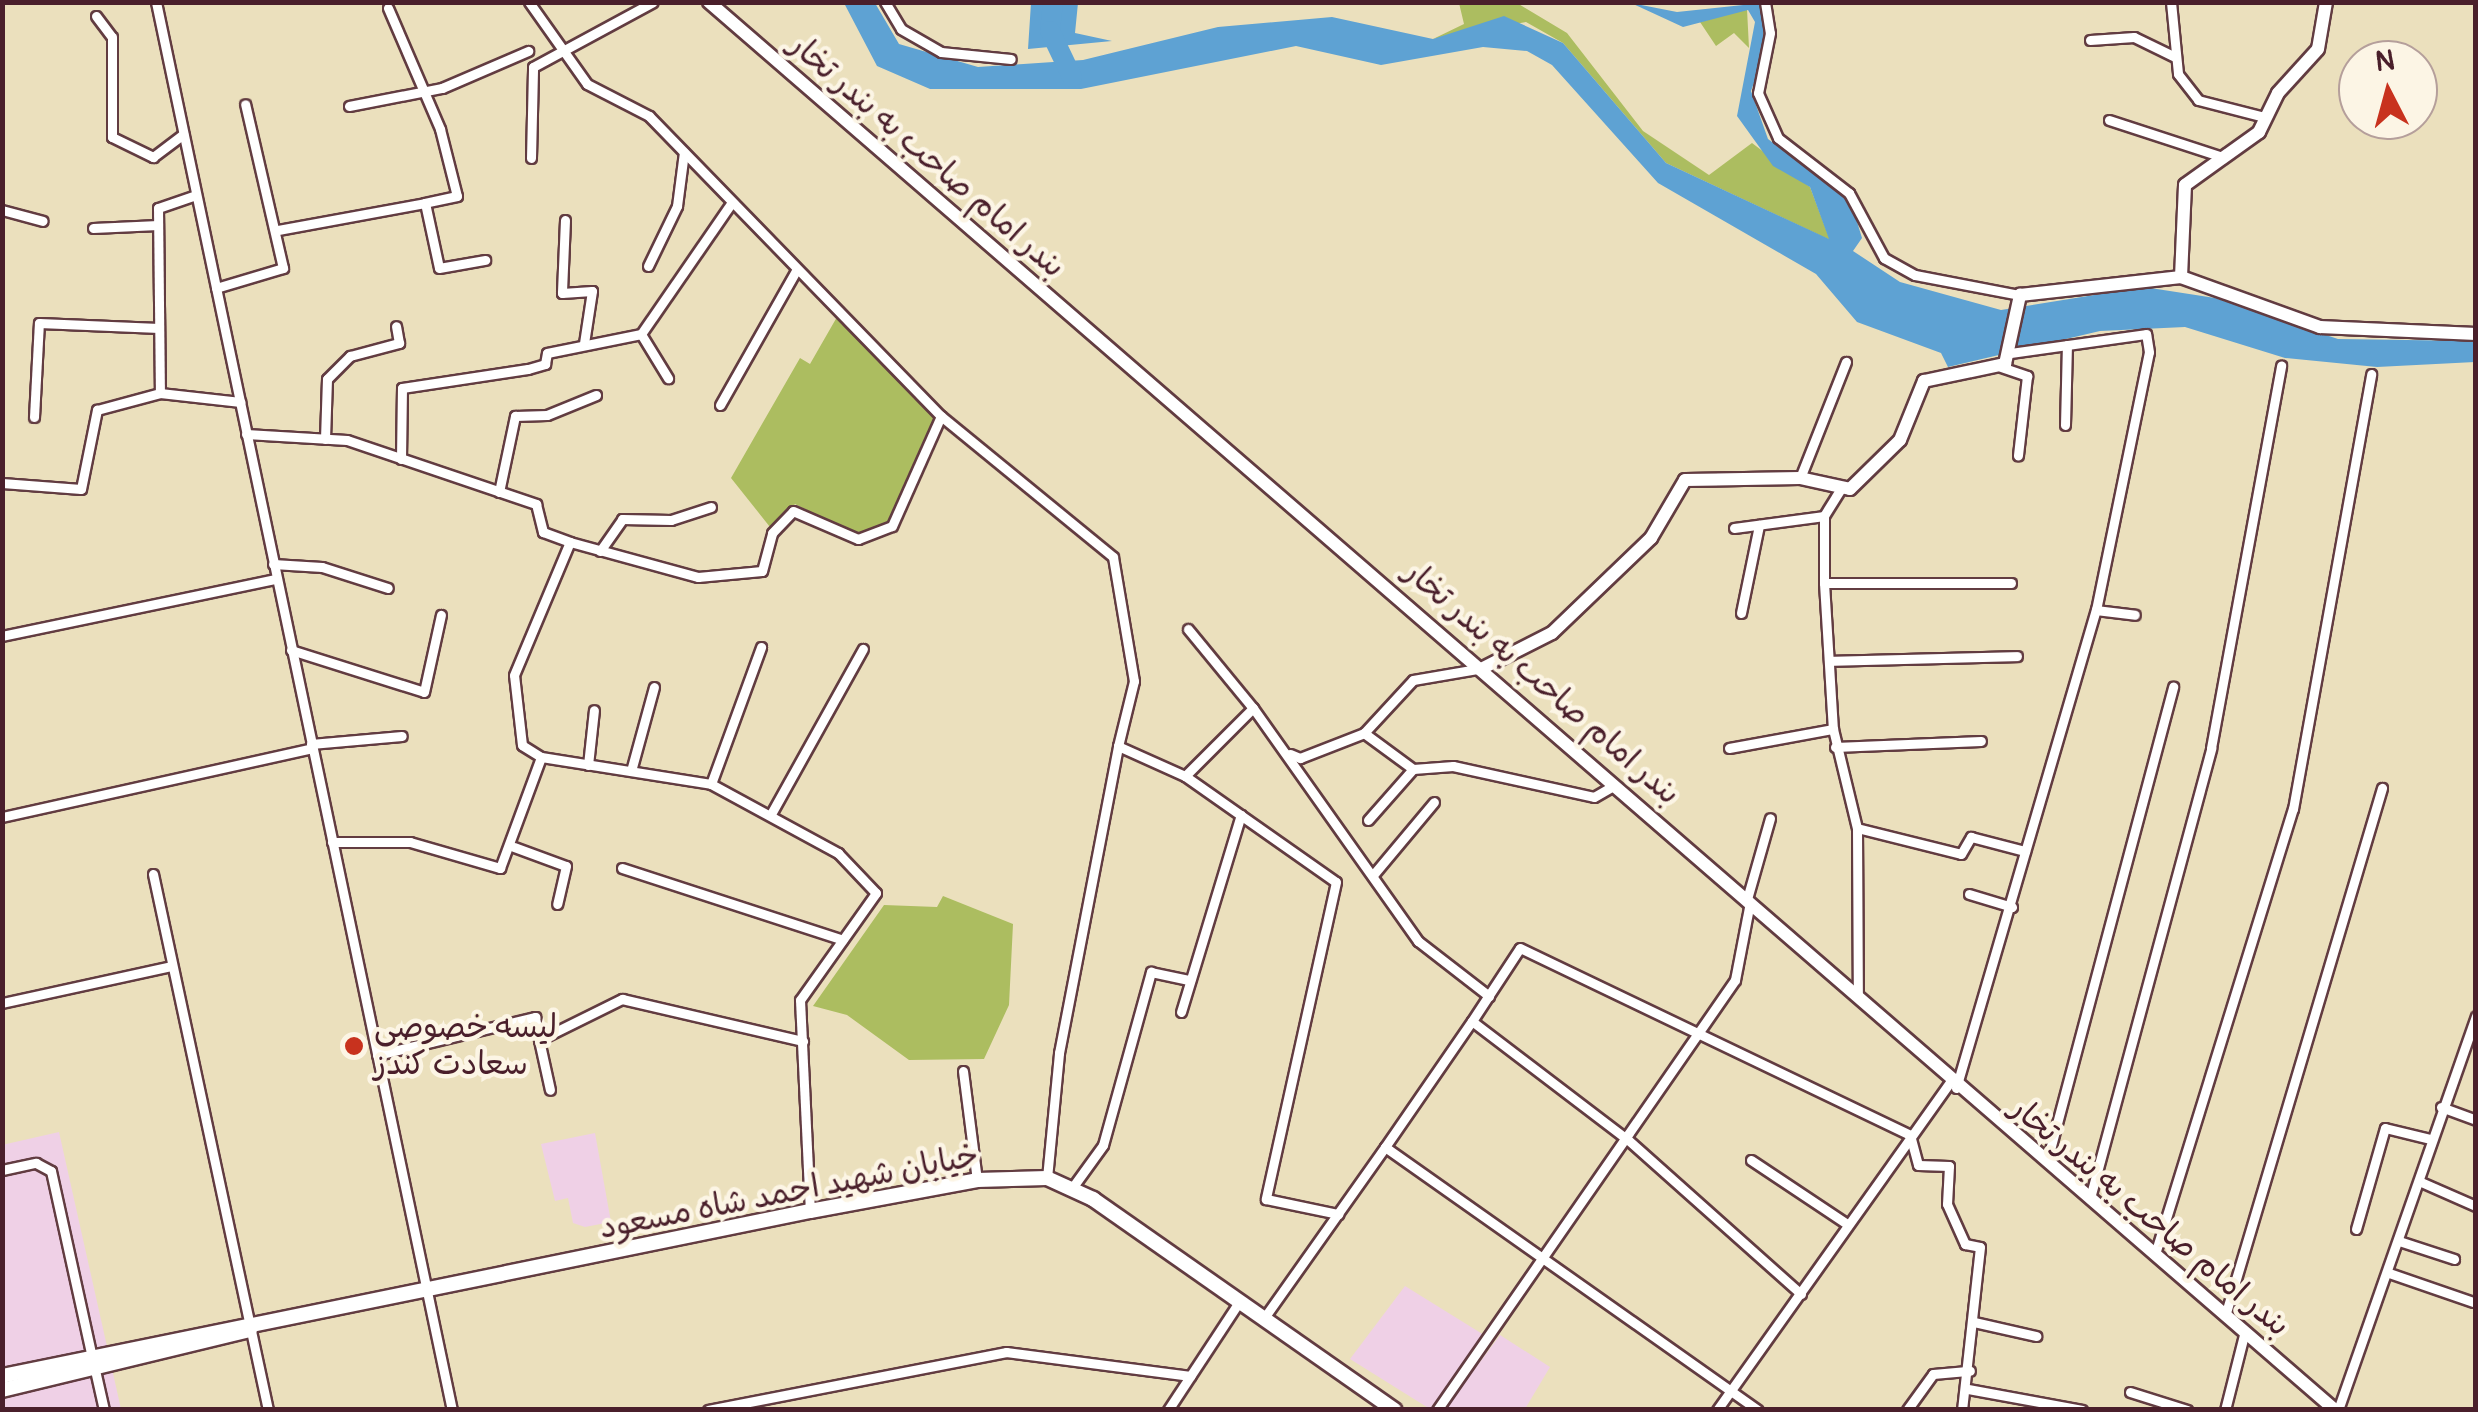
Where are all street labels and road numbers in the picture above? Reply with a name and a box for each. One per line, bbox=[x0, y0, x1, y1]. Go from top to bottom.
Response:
street label: بندر امام صاحب به بندر تخار bbox=[781, 26, 1073, 286]
street label: بندر امام صاحب به بندر تخار bbox=[1396, 553, 1688, 813]
street label: بندر امام صاحب به بندر تخار bbox=[2003, 1089, 2297, 1345]
street label: خیابان شهید احمد شاه مسعود bbox=[596, 1136, 982, 1248]

